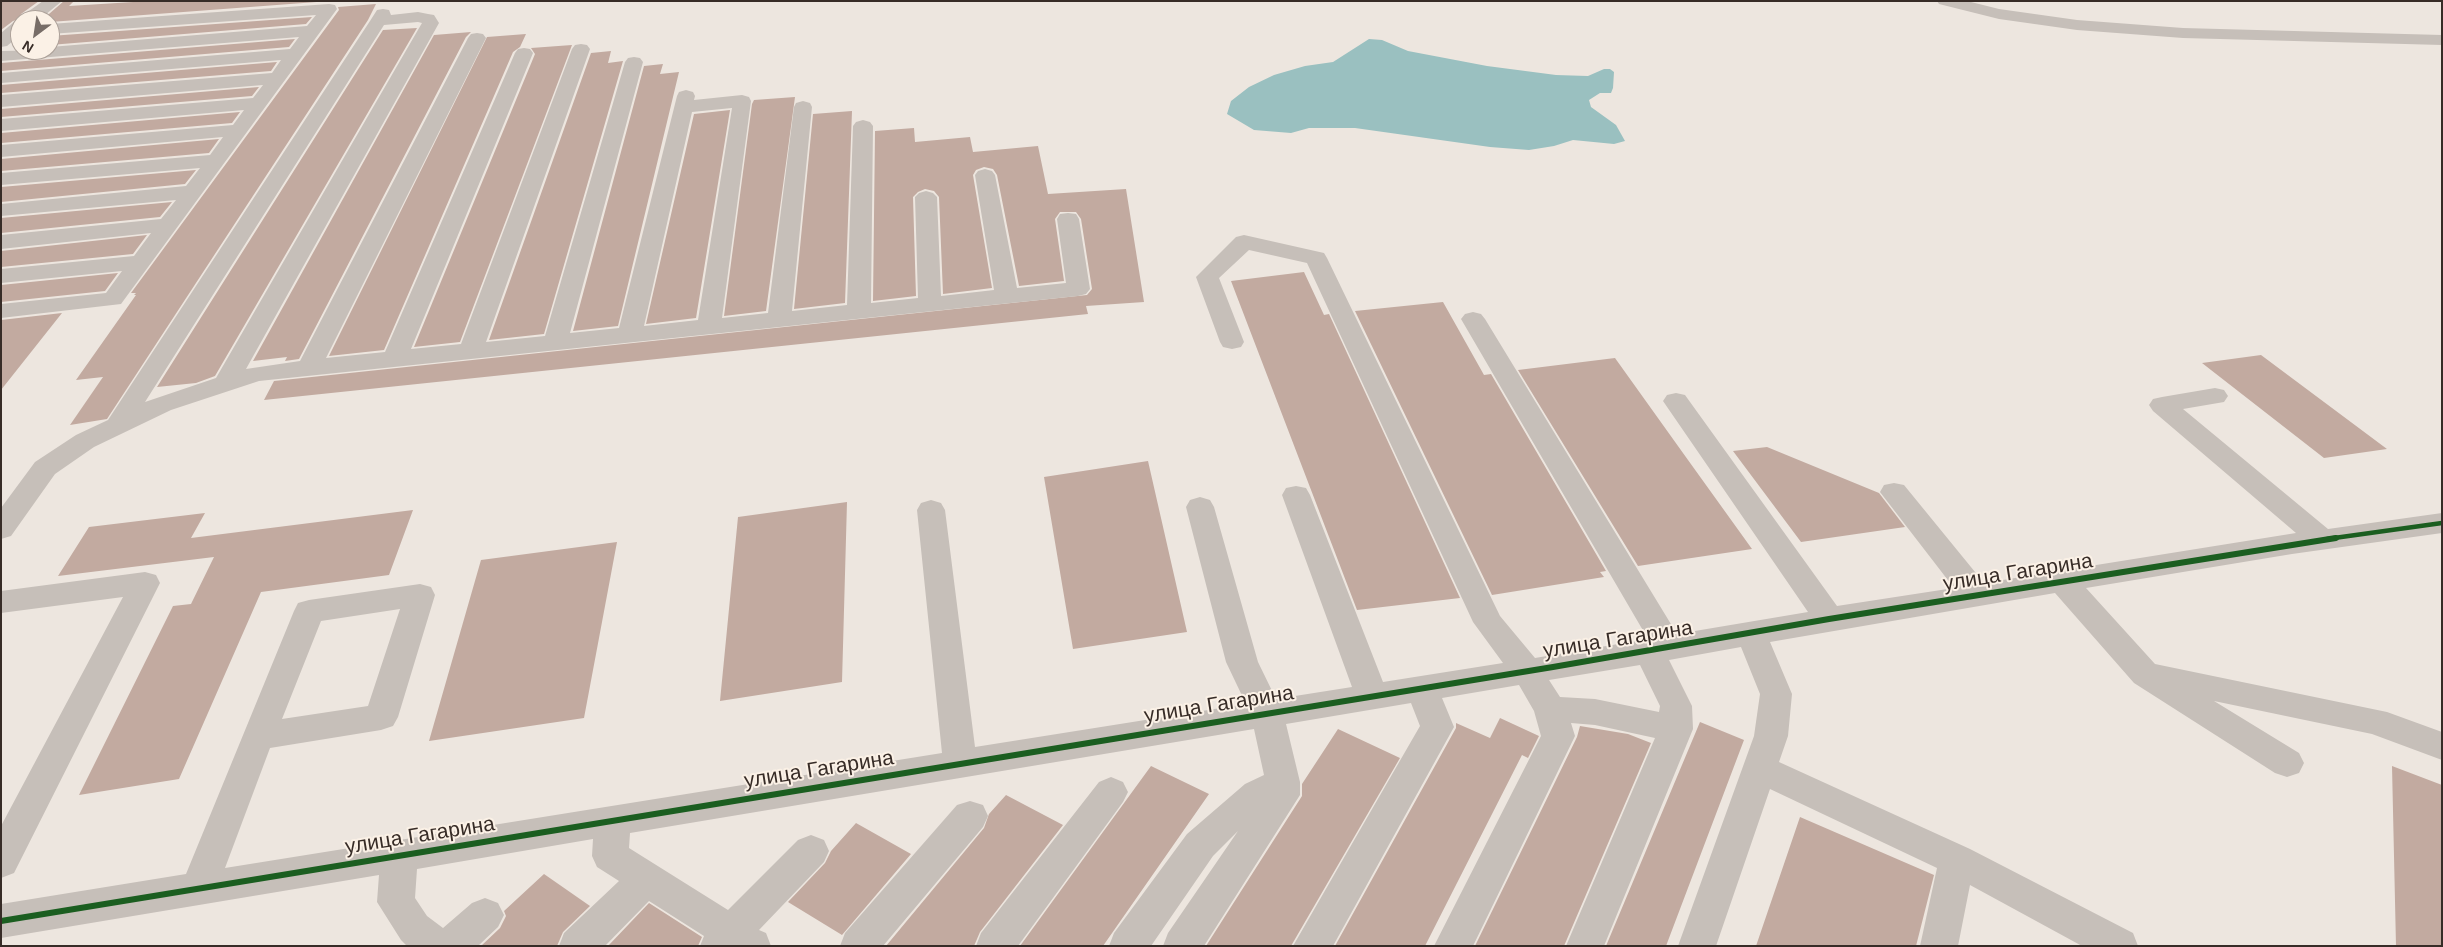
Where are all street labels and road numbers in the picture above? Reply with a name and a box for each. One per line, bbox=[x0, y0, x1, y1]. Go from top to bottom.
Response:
street label: улица Гагарина bbox=[1941, 549, 2095, 597]
street label: улица Гагарина bbox=[1541, 616, 1695, 664]
street label: улица Гагарина bbox=[1142, 681, 1296, 729]
street label: улица Гагарина bbox=[742, 746, 896, 794]
street label: улица Гагарина bbox=[343, 812, 497, 860]

